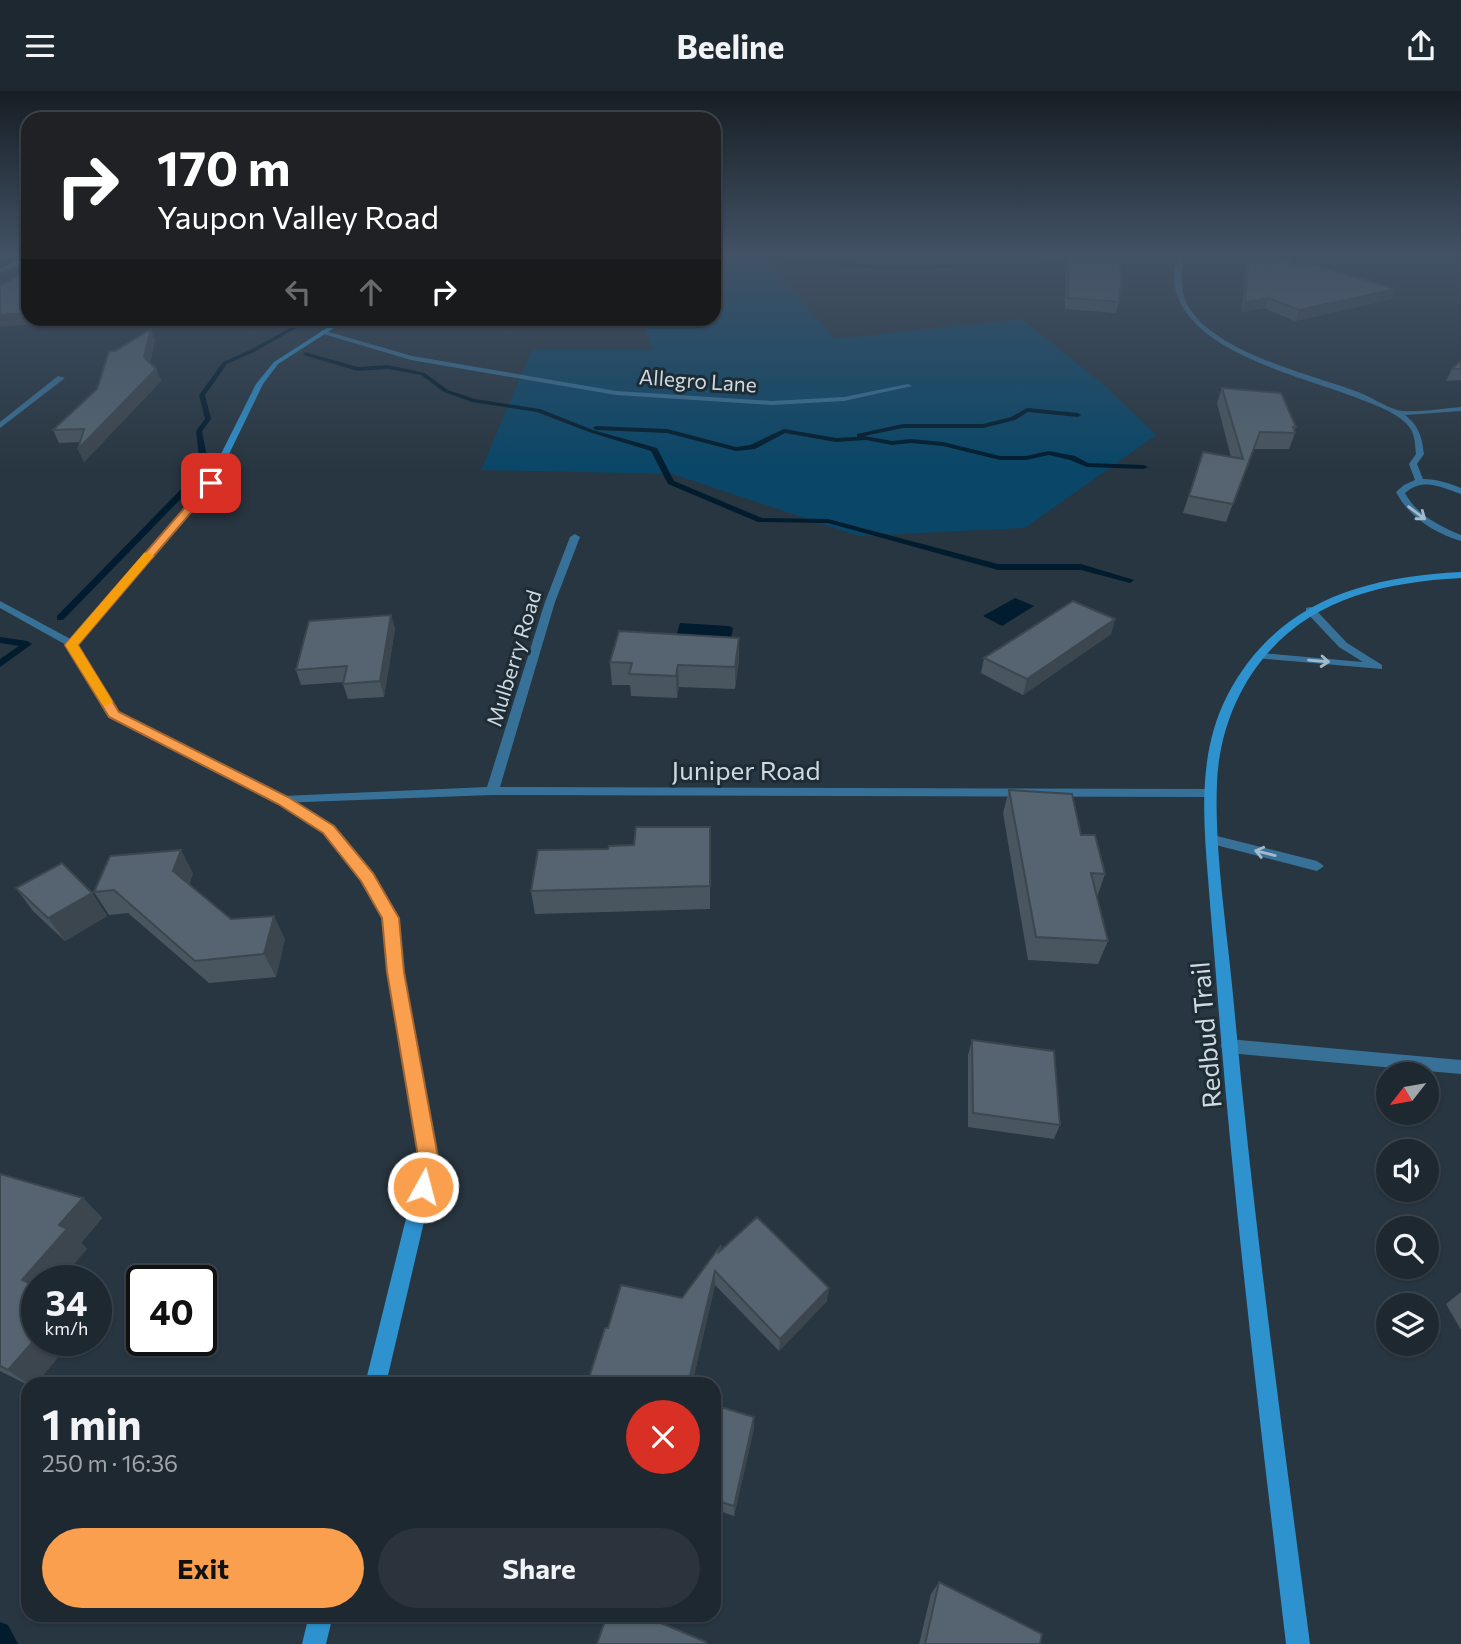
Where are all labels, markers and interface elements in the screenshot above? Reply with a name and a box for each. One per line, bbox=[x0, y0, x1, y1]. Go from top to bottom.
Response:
text: Beeline bbox=[677, 26, 784, 66]
icon: menu bbox=[21, 27, 59, 65]
icon: share bbox=[1402, 27, 1440, 65]
text: 170 m bbox=[157, 136, 290, 196]
icon: right bbox=[42, 140, 133, 231]
text: Yaupon Valley Road bbox=[157, 196, 439, 236]
icon: left bbox=[279, 273, 317, 311]
icon: ahead bbox=[352, 273, 390, 311]
icon: right bbox=[425, 273, 463, 311]
street label: Allegro Lane bbox=[638, 363, 758, 397]
pin bbox=[181, 453, 241, 513]
icon: arrive bbox=[192, 464, 230, 502]
one-way arrow bbox=[1408, 505, 1426, 520]
street label: Mulberry Road bbox=[480, 587, 546, 729]
one-way arrow bbox=[1307, 655, 1330, 668]
street label: Juniper Road bbox=[672, 754, 820, 785]
one-way arrow bbox=[1254, 846, 1277, 859]
street label: Redbud Trail bbox=[1183, 961, 1227, 1109]
north arrow bbox=[1376, 1062, 1438, 1125]
map controls bbox=[1376, 1062, 1439, 1356]
button: sound bbox=[1376, 1139, 1439, 1202]
position arrow bbox=[386, 1150, 460, 1224]
button: search bbox=[1376, 1216, 1439, 1279]
speed limit sign: 40 bbox=[126, 1265, 217, 1356]
text: 34 bbox=[46, 1280, 87, 1323]
button: layers bbox=[1376, 1293, 1439, 1356]
text: km/h bbox=[45, 1317, 88, 1339]
text: 1 min bbox=[42, 1397, 142, 1449]
button: close bbox=[626, 1400, 700, 1474]
text: 250 m · 16:36 bbox=[42, 1449, 178, 1477]
button: Exit bbox=[42, 1528, 364, 1608]
button: Share bbox=[378, 1528, 700, 1608]

